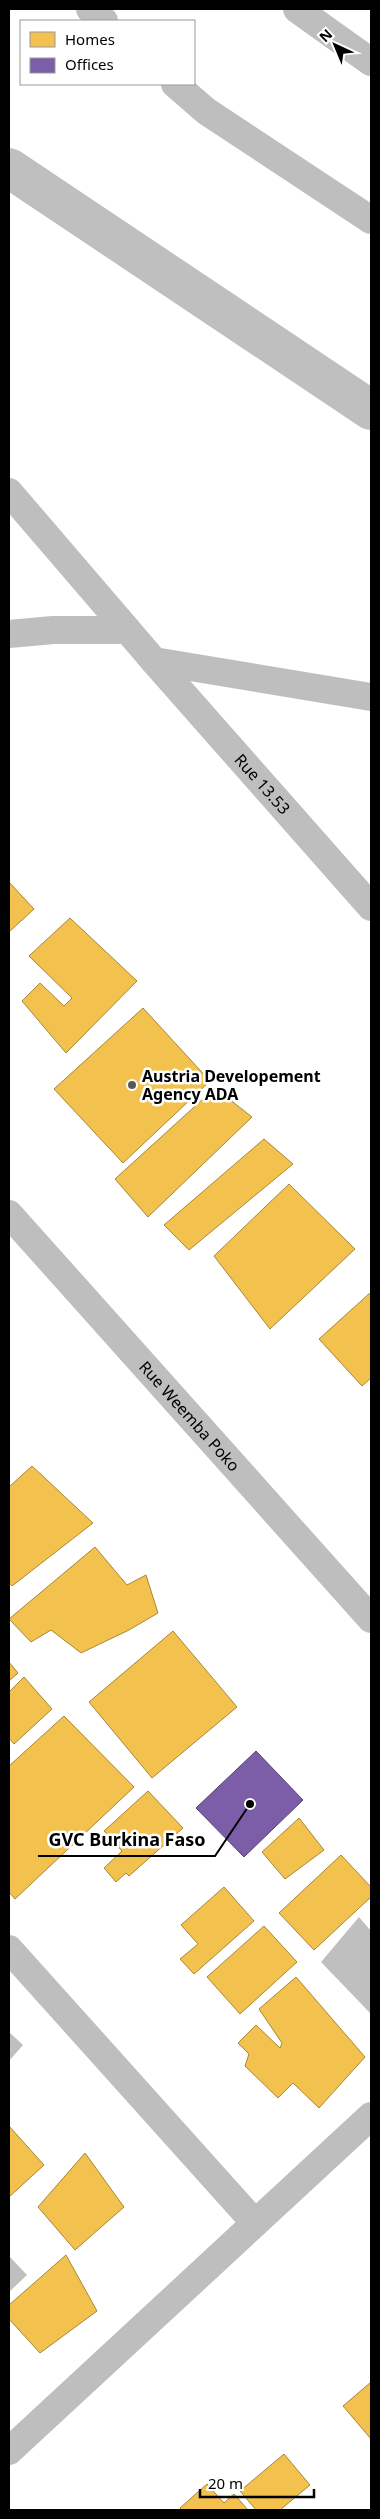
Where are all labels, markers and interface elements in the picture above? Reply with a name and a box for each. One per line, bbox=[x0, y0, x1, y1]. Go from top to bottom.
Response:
legend bbox=[20, 20, 195, 85]
north arrow bbox=[310, 20, 360, 70]
text: N bbox=[315, 24, 336, 46]
text: Homes bbox=[65, 29, 115, 49]
text: Offices bbox=[65, 54, 114, 74]
street label: Rue 13.53 bbox=[230, 749, 295, 819]
place label: Austria Developement Agency ADA bbox=[142, 1065, 321, 1105]
marker: Austria Developement Agency ADA bbox=[126, 1079, 138, 1091]
street label: Rue Weemba Poko bbox=[134, 1356, 245, 1476]
callout: GVC Burkina Faso bbox=[38, 1823, 215, 1856]
text: GVC Burkina Faso bbox=[48, 1827, 206, 1851]
scale bar bbox=[200, 2466, 314, 2498]
text: 20 m bbox=[208, 2473, 243, 2493]

